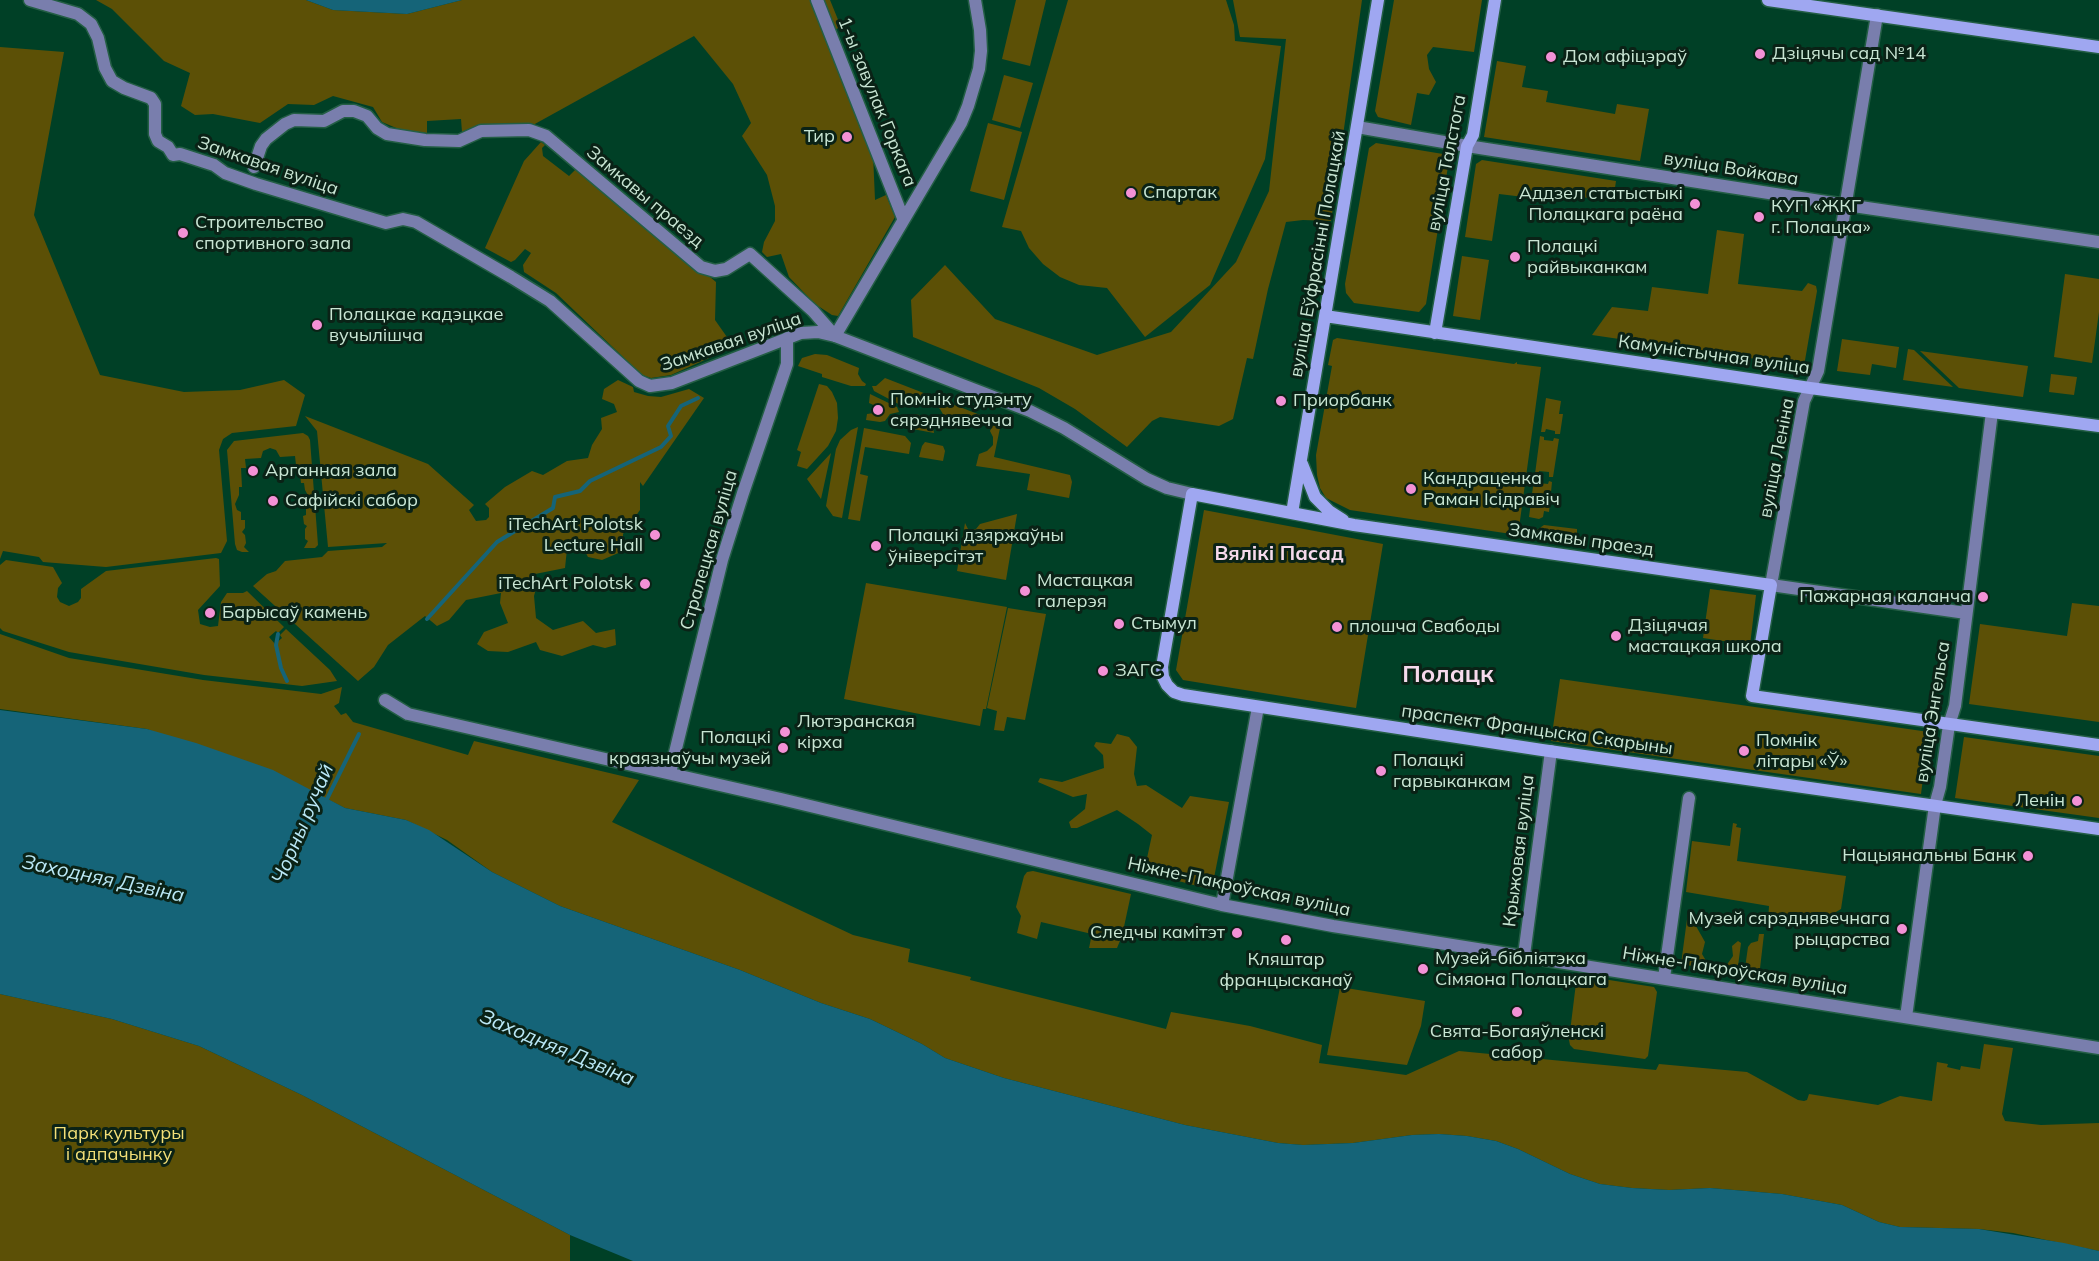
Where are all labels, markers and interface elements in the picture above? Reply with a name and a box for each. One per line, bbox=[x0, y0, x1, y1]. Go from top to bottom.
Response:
street label: 1-ы завулак Горкага bbox=[833, 14, 921, 190]
place label: Дзіцячы сад №14 bbox=[1772, 43, 1926, 65]
place label: Дом афіцэраў bbox=[1563, 46, 1687, 68]
marker: Дзіцячы сад №14 bbox=[1753, 47, 1767, 61]
marker: Дом афіцэраў bbox=[1544, 50, 1558, 64]
street label: вуліца Талстога bbox=[1423, 93, 1471, 233]
place label: Тир bbox=[804, 126, 835, 148]
street label: вуліца Еўфрасінні Полацкай bbox=[1286, 129, 1350, 379]
marker: Тир bbox=[840, 130, 854, 144]
street label: Замкавая вуліца bbox=[195, 132, 341, 200]
street label: Замкавы праезд bbox=[582, 142, 708, 252]
street label: вуліца Войкава bbox=[1662, 148, 1800, 190]
place label: Спартак bbox=[1143, 182, 1217, 204]
place label: Аддзел статыстыкі Полацкага раёна bbox=[1519, 183, 1683, 226]
marker: Спартак bbox=[1124, 186, 1138, 200]
place label: КУП «ЖКГ г. Полацка» bbox=[1771, 196, 1870, 238]
marker: Аддзел статыстыкі Полацкага раёна bbox=[1688, 197, 1702, 211]
marker: КУП «ЖКГ г. Полацка» bbox=[1752, 210, 1766, 224]
place label: Строительство спортивного зала bbox=[195, 212, 351, 254]
marker: Строительство спортивного зала bbox=[176, 226, 190, 240]
place label: Полацкі райвыканкам bbox=[1527, 236, 1647, 278]
marker: Полацкі райвыканкам bbox=[1508, 250, 1522, 264]
place label: Полацкае кадэцкае вучылішча bbox=[329, 304, 504, 346]
street label: Замкавая вуліца bbox=[658, 308, 804, 376]
marker: Полацкае кадэцкае вучылішча bbox=[310, 318, 324, 332]
street label: Камуністычная вуліца bbox=[1617, 331, 1811, 379]
place label: Помнік студэнту сярэднявечча bbox=[890, 389, 1032, 432]
place label: Приорбанк bbox=[1293, 390, 1392, 412]
marker: Приорбанк bbox=[1274, 394, 1288, 408]
street label: вуліца Леніна bbox=[1755, 396, 1799, 520]
marker: Помнік студэнту сярэднявечча bbox=[871, 403, 885, 417]
place label: Арганная зала bbox=[265, 460, 397, 482]
marker: Арганная зала bbox=[246, 464, 260, 478]
street label: Стралецкая вуліца bbox=[676, 467, 742, 633]
place label: Кандраценка Раман Ісідравіч bbox=[1423, 468, 1560, 510]
marker: Кандраценка Раман Ісідравіч bbox=[1404, 482, 1418, 496]
place label: Сафійскі сабор bbox=[285, 490, 418, 512]
marker: Сафійскі сабор bbox=[266, 494, 280, 508]
place label: iTechArt Polotsk Lecture Hall bbox=[508, 514, 643, 556]
street label: Замкавы праезд bbox=[1507, 519, 1655, 561]
place label: Полацкі дзяржаўны ўніверсітэт bbox=[888, 525, 1064, 568]
marker: iTechArt Polotsk Lecture Hall bbox=[648, 528, 662, 542]
marker: Полацкі дзяржаўны ўніверсітэт bbox=[869, 539, 883, 553]
district label: Вялікі Пасад bbox=[1214, 542, 1344, 566]
place label: Мастацкая галерэя bbox=[1037, 570, 1133, 612]
place label: iTechArt Polotsk bbox=[498, 573, 633, 595]
marker: iTechArt Polotsk bbox=[638, 577, 652, 591]
marker: Мастацкая галерэя bbox=[1018, 584, 1032, 598]
place label: Пажарная каланча bbox=[1799, 586, 1971, 608]
marker: Пажарная каланча bbox=[1976, 590, 1990, 604]
place label: Барысаў камень bbox=[222, 602, 367, 624]
marker: Барысаў камень bbox=[203, 606, 217, 620]
place label: Стымул bbox=[1131, 613, 1197, 635]
place label: Дзіцячая мастацкая школа bbox=[1628, 615, 1782, 658]
place label: плошча Свабоды bbox=[1349, 616, 1500, 638]
marker: Стымул bbox=[1112, 617, 1126, 631]
marker: плошча Свабоды bbox=[1330, 620, 1344, 634]
marker: Дзіцячая мастацкая школа bbox=[1609, 629, 1623, 643]
street label: вуліца Энгельса bbox=[1911, 640, 1955, 784]
place label: ЗАГС bbox=[1115, 660, 1162, 682]
district label: Полацк bbox=[1402, 661, 1494, 689]
marker: ЗАГС bbox=[1096, 664, 1110, 678]
street label: праспект Францыска Скарыны bbox=[1400, 700, 1674, 760]
place label: Лютэранская кірха bbox=[797, 711, 915, 754]
marker: Лютэранская кірха bbox=[778, 725, 792, 739]
place label: Полацкі краязнаўчы музей bbox=[609, 727, 771, 770]
place label: Помнік літары «Ў» bbox=[1756, 730, 1847, 772]
marker: Полацкі краязнаўчы музей bbox=[776, 741, 790, 755]
marker: Помнік літары «Ў» bbox=[1737, 744, 1751, 758]
place label: Полацкі гарвыканкам bbox=[1393, 750, 1511, 792]
water label: Чорны ручай bbox=[267, 760, 339, 888]
marker: Полацкі гарвыканкам bbox=[1374, 764, 1388, 778]
street label: Крыжовая вуліца bbox=[1499, 774, 1539, 928]
place label: Ленін bbox=[2015, 790, 2065, 812]
marker: Ленін bbox=[2070, 794, 2084, 808]
place label: Нацыянальны Банк bbox=[1842, 845, 2016, 867]
marker: Нацыянальны Банк bbox=[2021, 849, 2035, 863]
water label: Заходняя Дзвіна bbox=[20, 850, 186, 908]
street label: Ніжне-Пакроўская вуліца bbox=[1126, 853, 1352, 921]
place label: Музей сярэднявечнага рыцарства bbox=[1689, 908, 1890, 950]
place label: Следчы камітэт bbox=[1090, 922, 1225, 944]
marker: Музей сярэднявечнага рыцарства bbox=[1895, 922, 1909, 936]
marker: Следчы камітэт bbox=[1230, 926, 1244, 940]
marker: Кляштар францысканаў bbox=[1279, 933, 1293, 947]
street label: Ніжне-Пакроўская вуліца bbox=[1621, 943, 1849, 999]
place label: Музей-бібліятэка Сімяона Полацкага bbox=[1435, 948, 1607, 990]
place label: Кляштар францысканаў bbox=[1219, 949, 1353, 992]
marker: Музей-бібліятэка Сімяона Полацкага bbox=[1416, 962, 1430, 976]
water label: Заходняя Дзвіна bbox=[476, 1005, 638, 1091]
marker: Свята-Богаяўленскі сабор bbox=[1510, 1005, 1524, 1019]
place label: Свята-Богаяўленскі сабор bbox=[1430, 1021, 1604, 1064]
park label: Парк культуры і адпачынку bbox=[53, 1123, 185, 1166]

